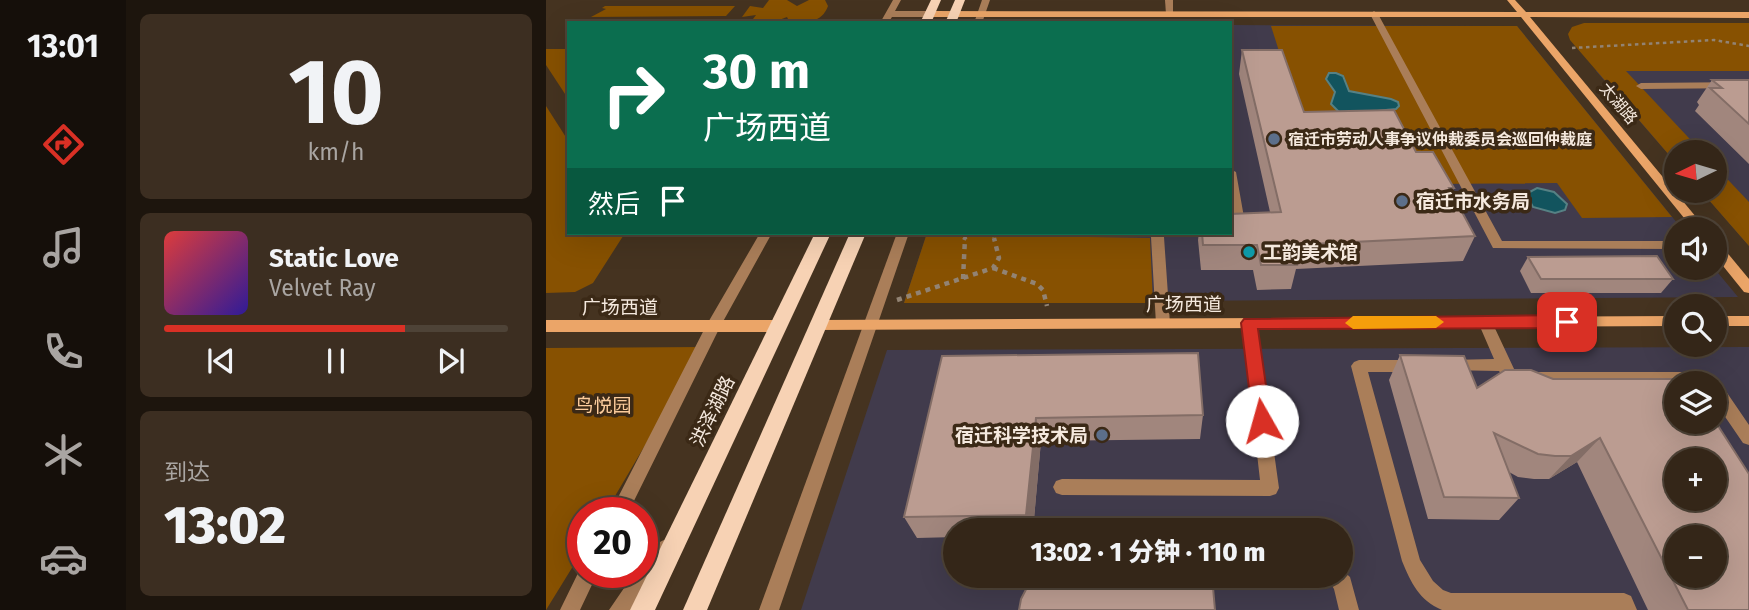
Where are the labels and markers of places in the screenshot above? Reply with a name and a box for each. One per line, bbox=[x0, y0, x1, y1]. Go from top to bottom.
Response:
place label: 宿迁市劳动人事争议仲裁委员会巡回仲裁庭 bbox=[1288, 130, 1592, 149]
marker: 宿迁市劳动人事争议仲裁委员会巡回仲裁庭 bbox=[1266, 131, 1282, 147]
place label: 宿迁市水务局 bbox=[1416, 190, 1530, 213]
marker: 宿迁市水务局 bbox=[1394, 193, 1410, 209]
place label: 工韵美术馆 bbox=[1263, 241, 1358, 264]
marker: 工韵美术馆 bbox=[1241, 244, 1257, 260]
pin bbox=[1537, 292, 1597, 352]
place label: 宿迁科学技术局 bbox=[955, 424, 1088, 447]
marker: 宿迁科学技术局 bbox=[1094, 427, 1110, 443]

